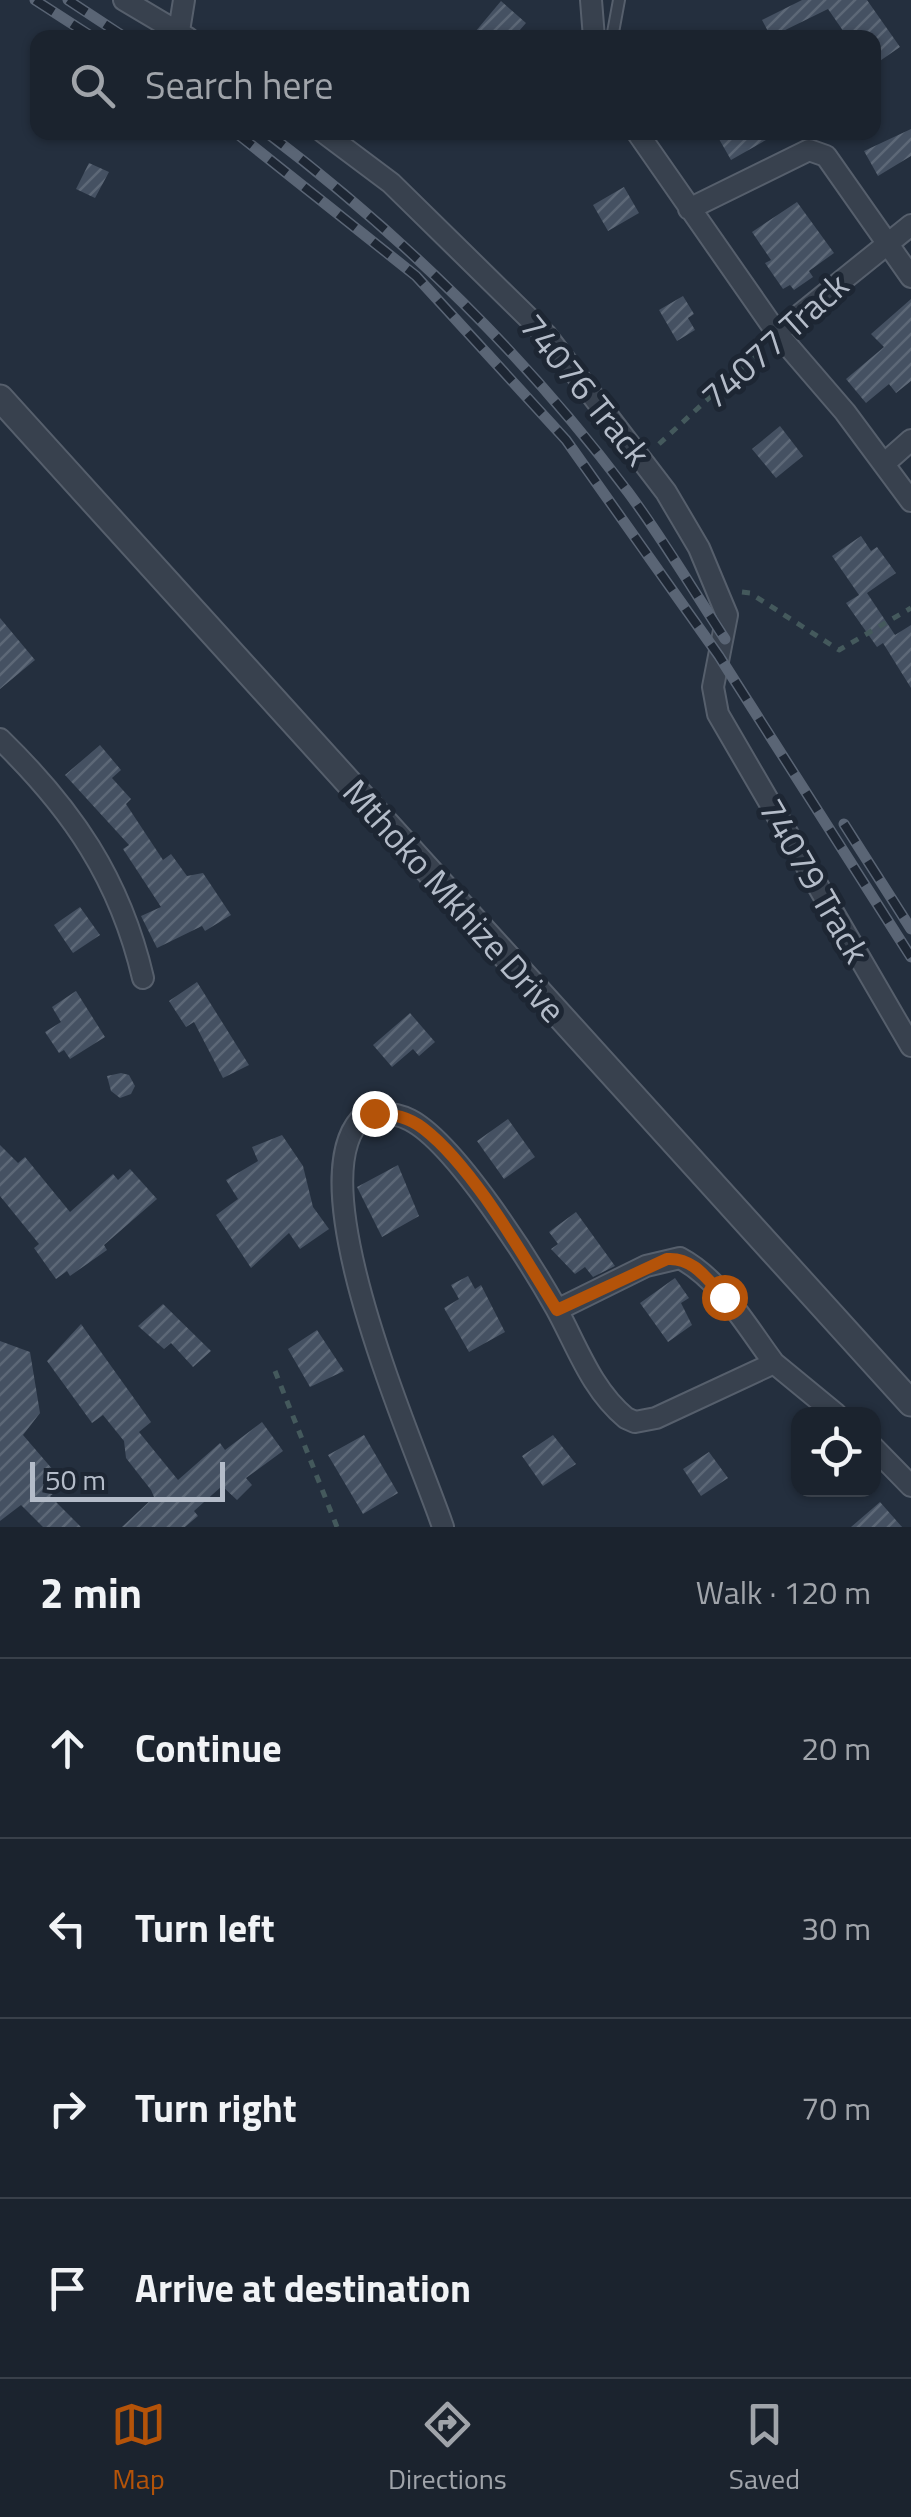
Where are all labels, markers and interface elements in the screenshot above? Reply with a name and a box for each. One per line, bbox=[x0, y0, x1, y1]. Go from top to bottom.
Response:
search box bbox=[30, 30, 881, 140]
text: Search here bbox=[145, 56, 333, 114]
icon: search bbox=[65, 58, 120, 113]
street label: 74077 Track bbox=[688, 259, 860, 421]
street label: 74076 Track bbox=[507, 301, 664, 478]
street label: Mthoko Mkhize Drive bbox=[330, 766, 579, 1034]
street label: 74079 Track bbox=[746, 788, 884, 973]
route end bbox=[352, 1091, 398, 1137]
route start bbox=[702, 1275, 748, 1321]
map controls bbox=[791, 1407, 881, 1497]
button: locate bbox=[791, 1407, 881, 1497]
scale bar bbox=[30, 1457, 225, 1502]
text: 50 m bbox=[45, 1458, 106, 1501]
text: 2 min bbox=[40, 1560, 142, 1624]
text: Walk · 120 m bbox=[696, 1568, 871, 1616]
text: Continue bbox=[135, 1719, 282, 1777]
icon: ahead bbox=[40, 1721, 95, 1776]
text: 20 m bbox=[801, 1724, 871, 1772]
text: Turn left bbox=[135, 1899, 275, 1957]
icon: left bbox=[40, 1901, 95, 1956]
text: 30 m bbox=[801, 1904, 871, 1952]
text: Turn right bbox=[135, 2079, 297, 2137]
icon: right bbox=[40, 2081, 95, 2136]
text: 70 m bbox=[801, 2084, 871, 2132]
text: Arrive at destination bbox=[135, 2259, 471, 2317]
icon: arrive bbox=[40, 2261, 95, 2316]
tab: Map bbox=[111, 2397, 166, 2500]
tab: Directions bbox=[388, 2397, 507, 2500]
tab: Saved bbox=[729, 2397, 800, 2500]

